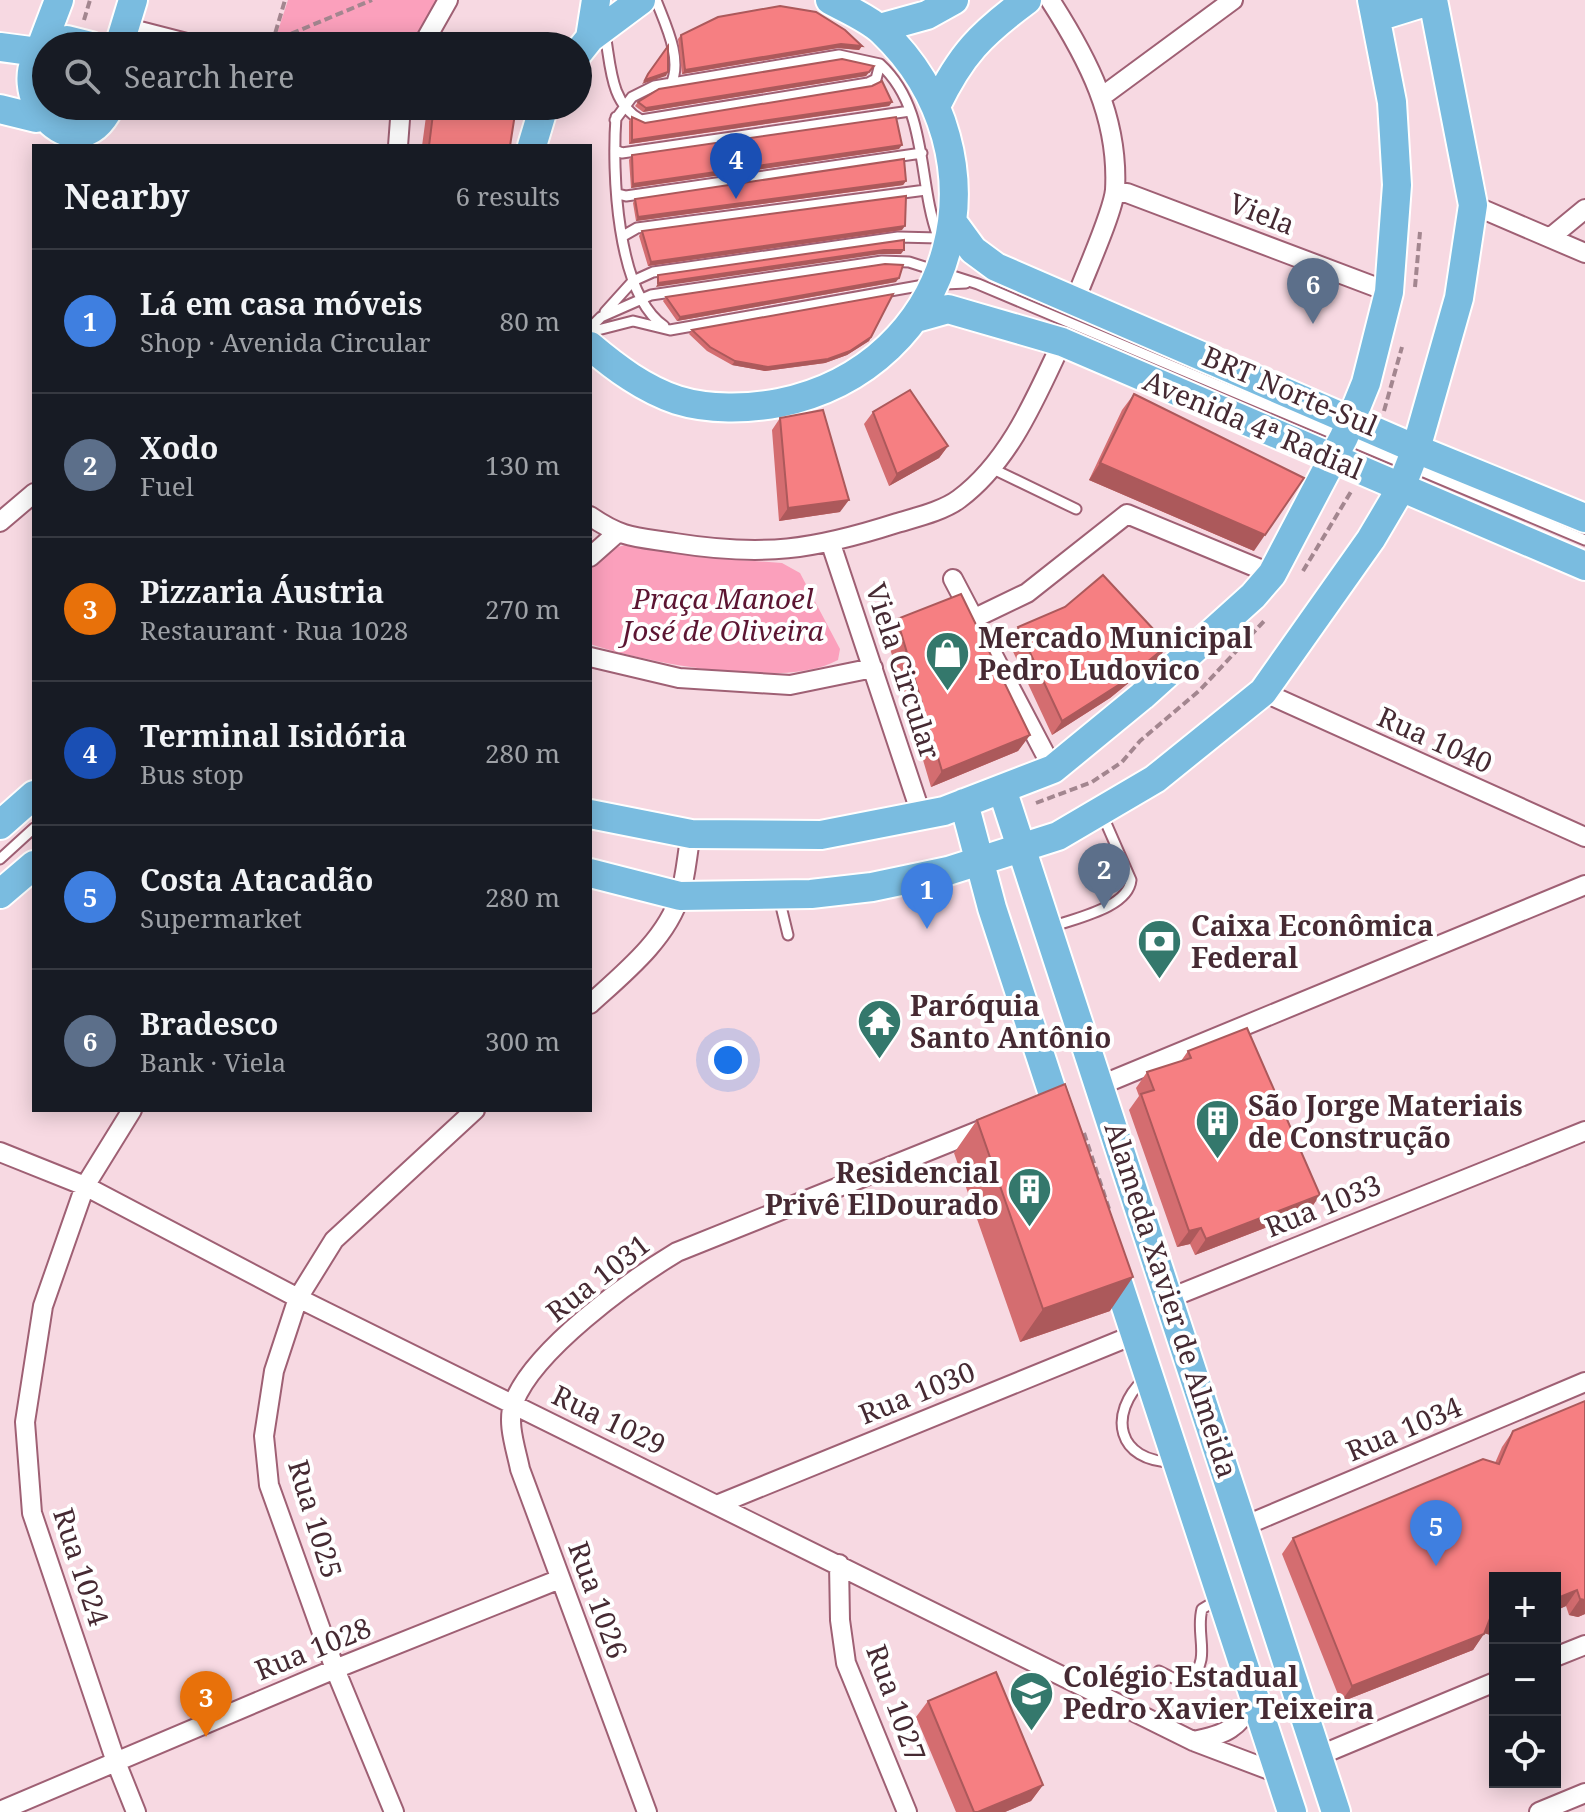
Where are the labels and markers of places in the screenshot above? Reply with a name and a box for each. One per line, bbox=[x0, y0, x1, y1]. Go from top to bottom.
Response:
pin: 4 bbox=[710, 133, 762, 199]
pin: 6 bbox=[1287, 258, 1339, 324]
place label: Mercado Municipal Pedro Ludovico bbox=[978, 618, 1253, 688]
shop icon: Mercado Municipal Pedro Ludovico bbox=[923, 630, 971, 693]
pin: 2 bbox=[1078, 843, 1130, 909]
pin: 1 bbox=[901, 863, 953, 929]
place label: Caixa Econômica Federal bbox=[1191, 906, 1434, 976]
bank icon: Caixa Econômica Federal bbox=[1136, 918, 1184, 981]
place label: Paróquia Santo Antônio bbox=[910, 986, 1112, 1056]
temple icon: Paróquia Santo Antônio bbox=[855, 998, 903, 1061]
place label: São Jorge Materiais de Construção bbox=[1248, 1086, 1523, 1156]
building icon: São Jorge Materiais de Construção bbox=[1193, 1098, 1241, 1161]
place label: Residencial Privê ElDourado bbox=[765, 1153, 999, 1223]
building icon: Residencial Privê ElDourado bbox=[1006, 1165, 1054, 1228]
pin: 5 bbox=[1410, 1500, 1462, 1566]
place label: Colégio Estadual Pedro Xavier Teixeira bbox=[1063, 1657, 1374, 1727]
school or university icon: Colégio Estadual Pedro Xavier Teixeira bbox=[1008, 1669, 1056, 1732]
pin: 3 bbox=[180, 1671, 232, 1737]

